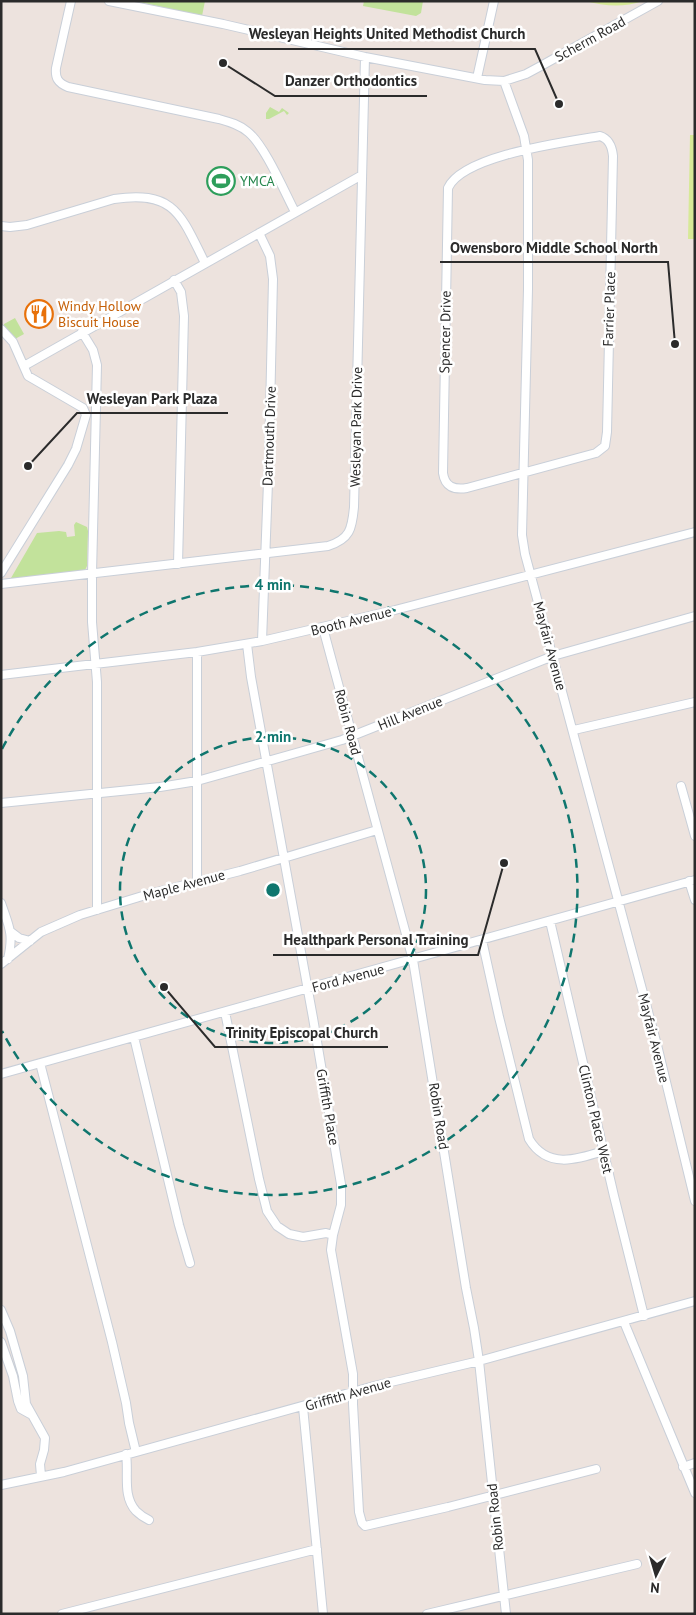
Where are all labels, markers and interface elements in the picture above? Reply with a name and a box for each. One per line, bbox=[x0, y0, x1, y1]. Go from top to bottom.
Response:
street label: Scherm Road bbox=[552, 12, 628, 66]
callout: Wesleyan Heights United Methodist Church bbox=[238, 19, 535, 49]
text: Wesleyan Heights United Methodist Church bbox=[249, 24, 525, 43]
callout: Danzer Orthodontics bbox=[275, 66, 427, 96]
text: Danzer Orthodontics bbox=[285, 71, 417, 90]
sports icon: YMCA bbox=[206, 166, 236, 196]
place label: YMCA bbox=[240, 172, 275, 190]
callout: Owensboro Middle School North bbox=[440, 232, 668, 262]
text: Owensboro Middle School North bbox=[450, 238, 658, 257]
street label: Farrier Place bbox=[599, 271, 619, 347]
street label: Spencer Drive bbox=[435, 290, 455, 374]
place label: Windy Hollow Biscuit House bbox=[58, 297, 142, 331]
restaurant icon: Windy Hollow Biscuit House bbox=[24, 299, 54, 329]
street label: Wesleyan Park Drive bbox=[346, 367, 366, 487]
callout: Wesleyan Park Plaza bbox=[77, 383, 228, 413]
street label: Dartmouth Drive bbox=[258, 386, 280, 486]
text: Wesleyan Park Plaza bbox=[87, 389, 217, 408]
text: 4 min bbox=[255, 575, 291, 594]
street label: Mayfair Avenue bbox=[529, 599, 571, 693]
street label: Booth Avenue bbox=[309, 602, 393, 640]
street label: Robin Road bbox=[331, 687, 365, 757]
street label: Hill Avenue bbox=[375, 692, 445, 734]
text: 2 min bbox=[255, 727, 291, 746]
street label: Maple Avenue bbox=[141, 865, 227, 905]
centre of rings bbox=[264, 881, 282, 899]
callout: Healthpark Personal Training bbox=[273, 925, 478, 955]
text: Healthpark Personal Training bbox=[284, 930, 468, 949]
street label: Ford Avenue bbox=[310, 960, 386, 996]
street label: Mayfair Avenue bbox=[634, 991, 674, 1085]
callout: Trinity Episcopal Church bbox=[215, 1017, 388, 1047]
text: Trinity Episcopal Church bbox=[226, 1023, 378, 1042]
street label: Clinton Place West bbox=[575, 1063, 617, 1175]
street label: Griffith Place bbox=[312, 1067, 344, 1147]
street label: Robin Road bbox=[425, 1081, 453, 1151]
street label: Griffith Avenue bbox=[303, 1373, 393, 1415]
street label: Robin Road bbox=[483, 1482, 507, 1552]
north arrow bbox=[631, 1550, 681, 1600]
text: N bbox=[649, 1579, 660, 1597]

